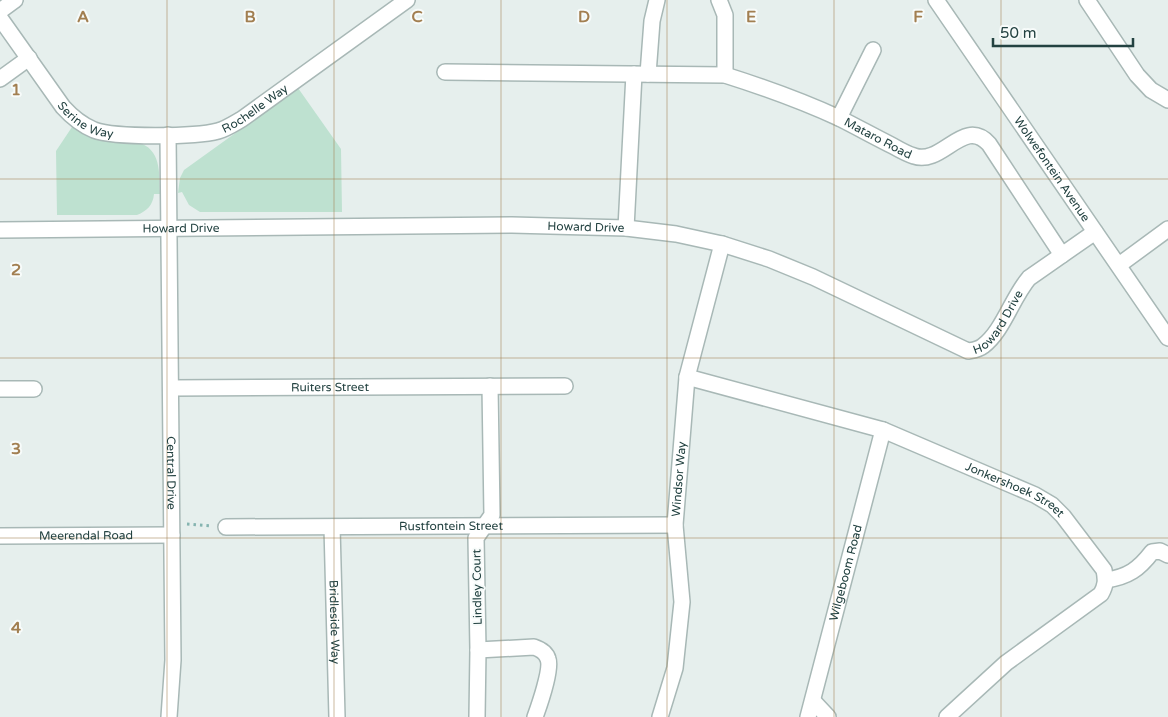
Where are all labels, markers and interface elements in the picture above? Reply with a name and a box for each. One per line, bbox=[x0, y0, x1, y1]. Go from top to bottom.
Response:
text: A bbox=[77, 7, 89, 27]
text: B bbox=[244, 7, 256, 27]
text: C bbox=[411, 7, 423, 27]
text: D bbox=[578, 7, 590, 27]
text: E bbox=[746, 7, 756, 27]
text: F bbox=[913, 7, 923, 27]
scale bar bbox=[993, 15, 1133, 47]
text: 50 m bbox=[1000, 24, 1037, 42]
text: 1 bbox=[11, 80, 21, 100]
street label: Rochelle Way bbox=[220, 81, 291, 136]
street label: Serine Way bbox=[54, 99, 115, 141]
street label: Wolwefontein Avenue bbox=[1011, 114, 1093, 224]
street label: Mataro Road bbox=[842, 115, 914, 162]
street label: Howard Drive bbox=[547, 219, 625, 235]
street label: Howard Drive bbox=[142, 221, 220, 236]
text: 2 bbox=[11, 260, 21, 280]
street label: Howard Drive bbox=[971, 287, 1026, 357]
street label: Ruiters Street bbox=[291, 380, 369, 394]
street label: Central Drive bbox=[164, 436, 179, 510]
text: 3 bbox=[11, 439, 21, 459]
street label: Windsor Way bbox=[669, 440, 689, 517]
street label: Jonkershoek Street bbox=[963, 459, 1068, 521]
street label: Rustfontein Street bbox=[399, 519, 503, 533]
street label: Wilgeboom Road bbox=[826, 523, 865, 622]
street label: Meerendal Road bbox=[39, 528, 133, 543]
street label: Lindley Court bbox=[469, 548, 485, 625]
street label: Bridleside Way bbox=[326, 580, 343, 665]
text: 4 bbox=[11, 618, 21, 638]

